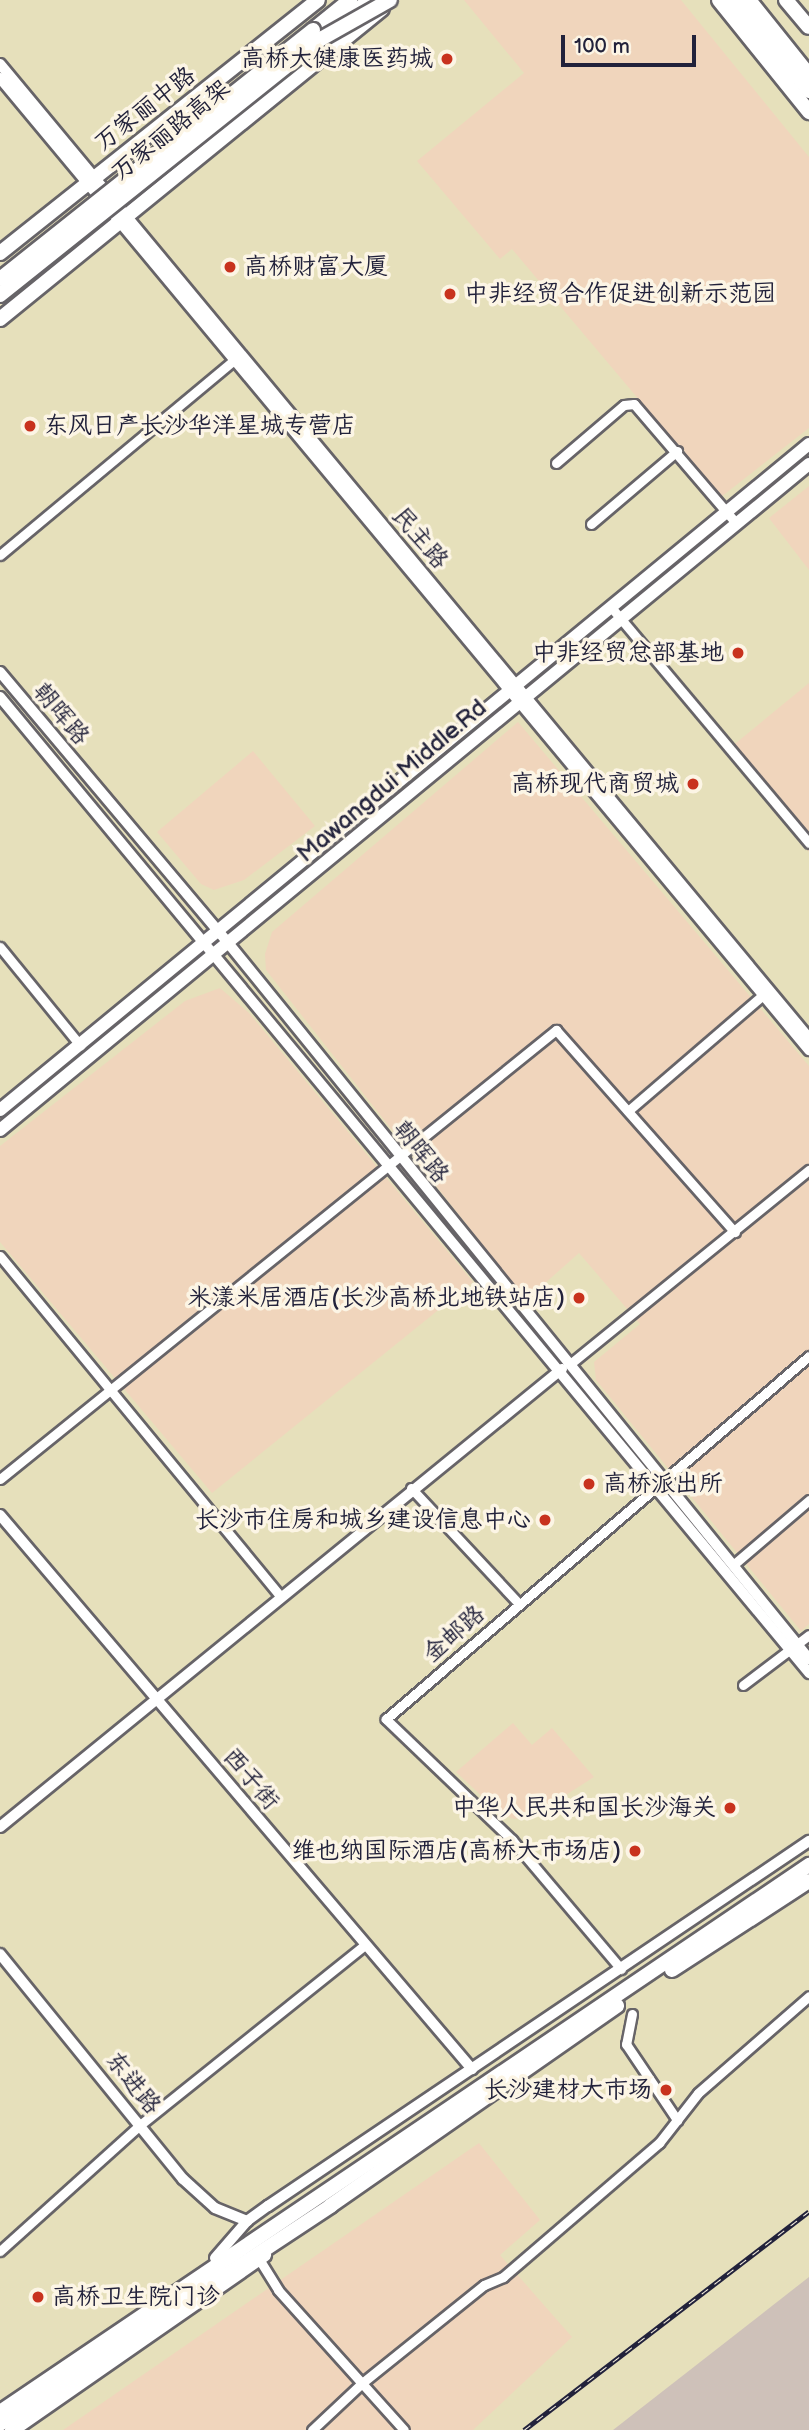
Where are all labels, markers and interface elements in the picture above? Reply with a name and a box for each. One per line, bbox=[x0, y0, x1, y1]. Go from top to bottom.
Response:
scale bar bbox=[564, 21, 699, 65]
text: 100 m bbox=[574, 34, 630, 59]
place label: 高桥大健康医药城 bbox=[241, 45, 433, 73]
marker: 高桥大健康医药城 bbox=[439, 51, 455, 67]
street label: 万家丽中路 bbox=[89, 61, 201, 157]
street label: 万家丽路高架 bbox=[106, 73, 236, 187]
place label: 高桥财富大厦 bbox=[244, 253, 388, 281]
marker: 高桥财富大厦 bbox=[222, 259, 238, 275]
place label: 中非经贸合作促进创新示范园 bbox=[464, 280, 776, 308]
marker: 中非经贸合作促进创新示范园 bbox=[442, 286, 458, 302]
place label: 东风日产长沙华洋星城专营店 bbox=[44, 412, 356, 440]
marker: 东风日产长沙华洋星城专营店 bbox=[22, 418, 38, 434]
street label: 民主路 bbox=[386, 501, 454, 575]
place label: 中非经贸总部基地 bbox=[532, 639, 724, 667]
marker: 中非经贸总部基地 bbox=[730, 645, 746, 661]
street label: 朝晖路 bbox=[27, 677, 95, 751]
street label: Mawangdui Middle.Rd bbox=[291, 693, 493, 869]
place label: 高桥现代商贸城 bbox=[511, 770, 679, 798]
marker: 高桥现代商贸城 bbox=[685, 776, 701, 792]
street label: 朝晖路 bbox=[387, 1115, 455, 1189]
place label: 米漾米居酒店(长沙高桥北地铁站店) bbox=[187, 1284, 565, 1312]
marker: 米漾米居酒店(长沙高桥北地铁站店) bbox=[571, 1290, 587, 1306]
place label: 高桥派出所 bbox=[603, 1470, 723, 1498]
marker: 高桥派出所 bbox=[581, 1476, 597, 1492]
place label: 长沙市住房和城乡建设信息中心 bbox=[195, 1506, 531, 1534]
marker: 长沙市住房和城乡建设信息中心 bbox=[537, 1512, 553, 1528]
street label: 金邮路 bbox=[417, 1600, 491, 1668]
street label: 西子街 bbox=[217, 1742, 285, 1816]
place label: 中华人民共和国长沙海关 bbox=[452, 1794, 716, 1822]
marker: 中华人民共和国长沙海关 bbox=[722, 1800, 738, 1816]
place label: 维也纳国际酒店(高桥大市场店) bbox=[291, 1837, 621, 1865]
marker: 维也纳国际酒店(高桥大市场店) bbox=[627, 1843, 643, 1859]
street label: 东进路 bbox=[99, 2046, 167, 2120]
place label: 长沙建材大市场 bbox=[484, 2076, 652, 2104]
marker: 长沙建材大市场 bbox=[658, 2082, 674, 2098]
place label: 高桥卫生院门诊 bbox=[52, 2283, 220, 2311]
marker: 高桥卫生院门诊 bbox=[30, 2289, 46, 2305]

